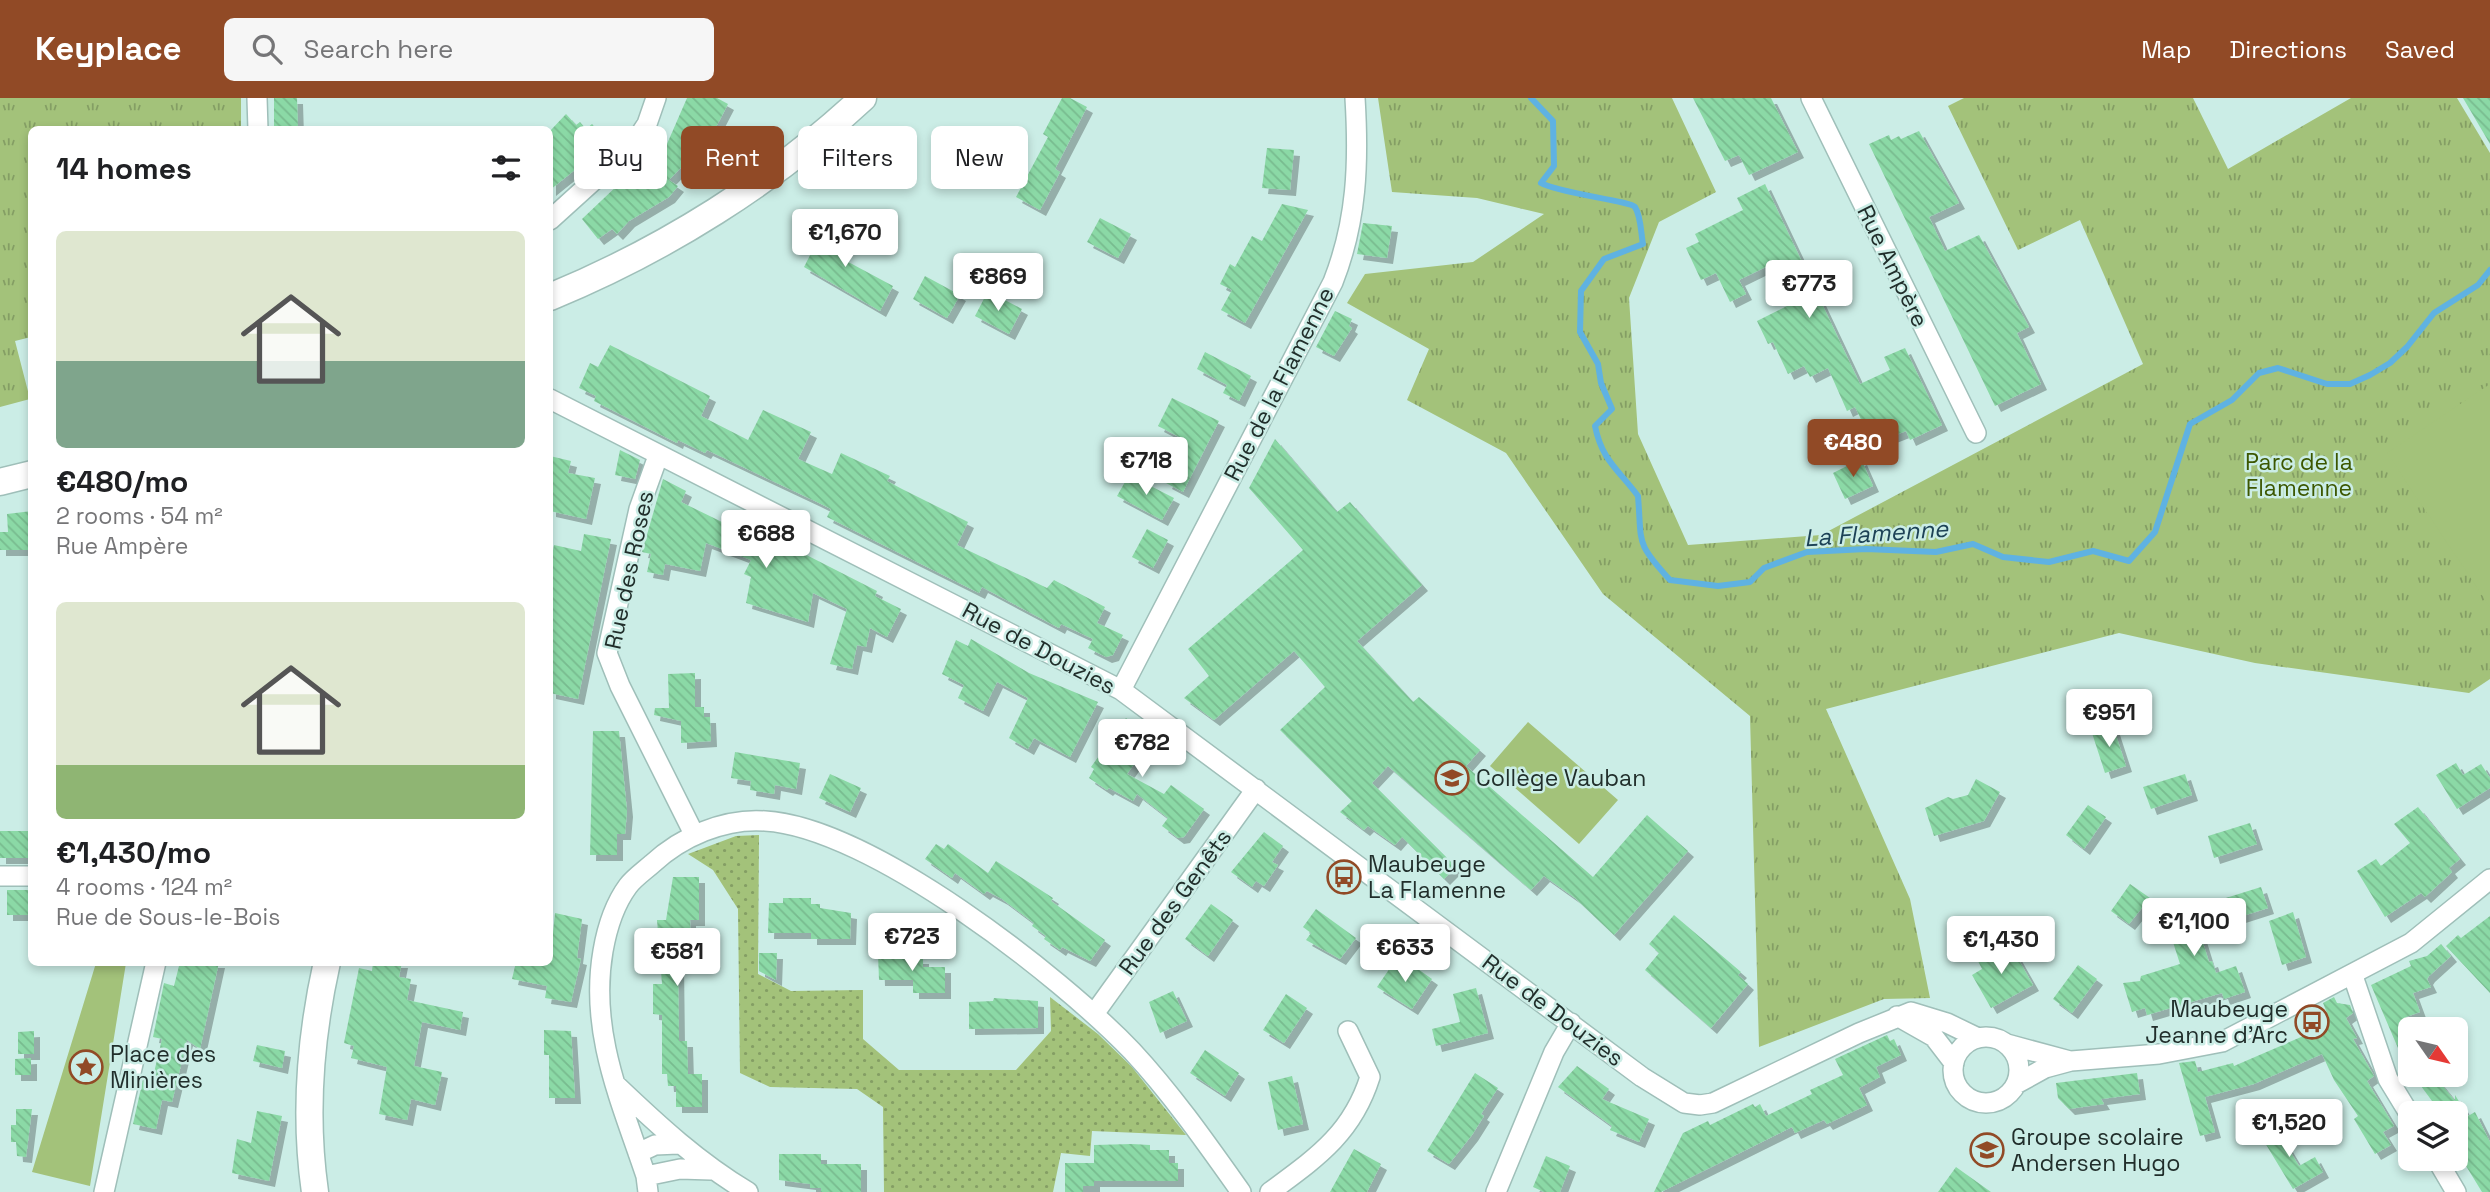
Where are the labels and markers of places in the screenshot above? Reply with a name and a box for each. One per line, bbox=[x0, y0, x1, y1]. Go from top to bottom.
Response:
pin: €1,670 bbox=[788, 209, 902, 269]
pin: €869 bbox=[957, 254, 1039, 313]
pin: €773 bbox=[1768, 260, 1850, 320]
pin: €480 bbox=[1812, 420, 1894, 479]
pin: €718 bbox=[1105, 438, 1187, 497]
pin: €688 bbox=[725, 510, 807, 570]
pin: €951 bbox=[2068, 690, 2150, 749]
pin: €782 bbox=[1101, 720, 1183, 779]
school or university icon: Collège Vauban bbox=[1433, 759, 1471, 797]
place label: Collège Vauban bbox=[1476, 763, 1646, 793]
place label: Maubeuge La Flamenne bbox=[1368, 849, 1506, 905]
bus stop icon: Maubeuge La Flamenne bbox=[1325, 858, 1363, 896]
pin: €1,100 bbox=[2137, 898, 2251, 958]
pin: €723 bbox=[871, 914, 953, 973]
pin: €1,430 bbox=[1944, 916, 2058, 976]
pin: €633 bbox=[1364, 924, 1446, 984]
pin: €581 bbox=[636, 928, 718, 988]
place label: Maubeuge Jeanne d'Arc bbox=[2145, 994, 2288, 1050]
bus stop icon: Maubeuge Jeanne d'Arc bbox=[2293, 1003, 2331, 1041]
place label: Place des Minières bbox=[110, 1039, 216, 1095]
place icon: Place des Minières bbox=[67, 1048, 105, 1086]
pin: €1,520 bbox=[2232, 1100, 2346, 1159]
place label: Groupe scolaire Andersen Hugo bbox=[2011, 1122, 2184, 1178]
school or university icon: Groupe scolaire Andersen Hugo bbox=[1968, 1131, 2006, 1169]

